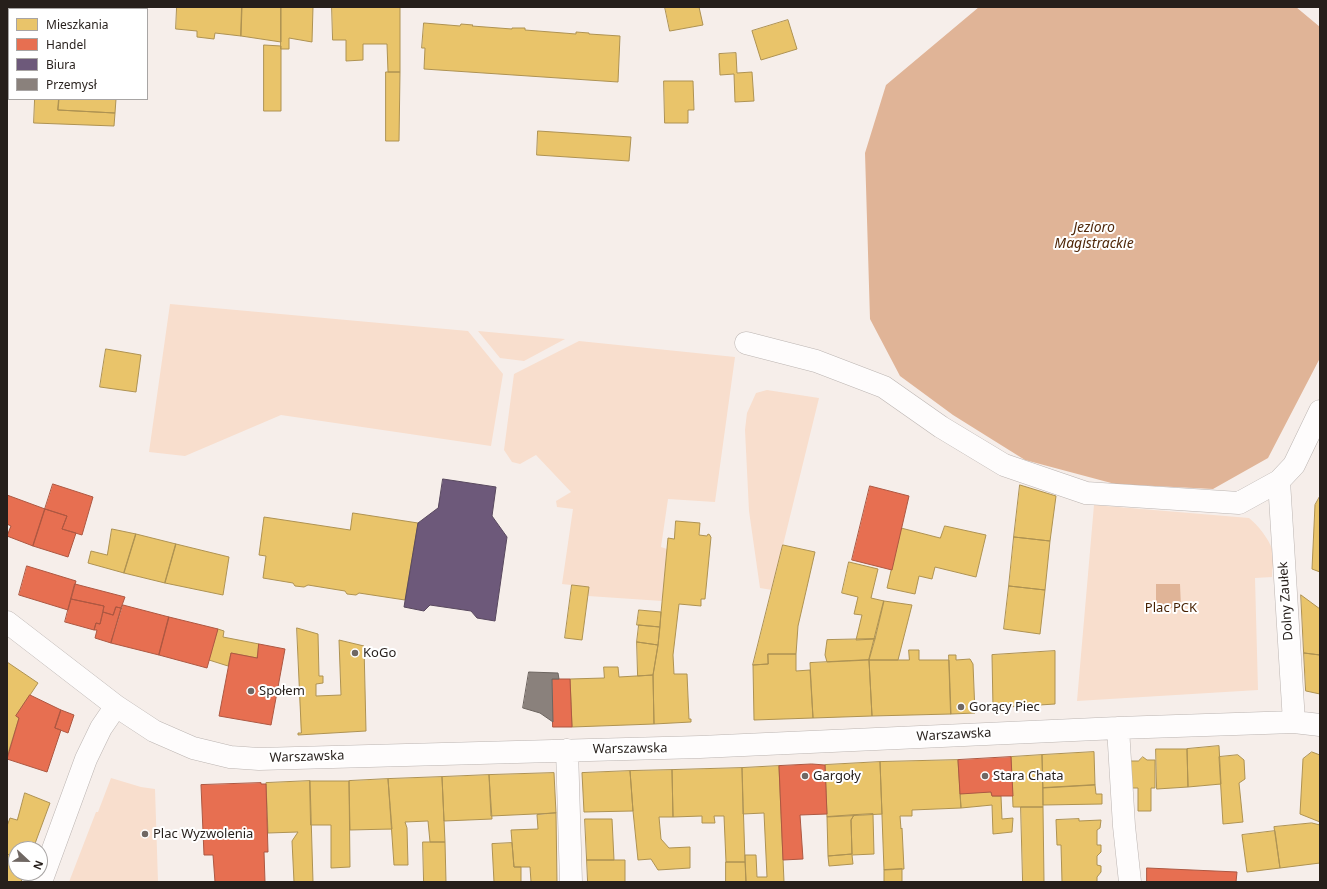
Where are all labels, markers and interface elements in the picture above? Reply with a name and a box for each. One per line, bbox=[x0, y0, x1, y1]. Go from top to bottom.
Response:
legend bbox=[8, 8, 148, 100]
text: Mieszkania bbox=[46, 16, 109, 33]
text: Handel bbox=[46, 36, 86, 53]
text: Biura bbox=[46, 56, 76, 73]
text: Przemysł bbox=[46, 76, 97, 93]
water label: Jezioro Magistrackie bbox=[1054, 220, 1134, 252]
street label: Dolny Zaułek bbox=[1275, 561, 1297, 641]
park label: Plac PCK bbox=[1145, 600, 1197, 616]
place label: KoGo bbox=[363, 645, 396, 661]
marker: KoGo bbox=[350, 648, 360, 658]
place label: Społem bbox=[259, 683, 305, 699]
marker: Społem bbox=[246, 686, 256, 696]
place label: Gorący Piec bbox=[969, 699, 1040, 715]
marker: Gorący Piec bbox=[956, 702, 966, 712]
street label: Warszawska bbox=[916, 725, 992, 745]
street label: Warszawska bbox=[592, 741, 668, 757]
street label: Warszawska bbox=[269, 748, 345, 766]
place label: Gargoły bbox=[813, 768, 861, 784]
place label: Stara Chata bbox=[993, 768, 1063, 784]
marker: Gargoły bbox=[800, 771, 810, 781]
marker: Stara Chata bbox=[980, 771, 990, 781]
place label: Plac Wyzwolenia bbox=[153, 826, 253, 842]
marker: Plac Wyzwolenia bbox=[140, 829, 150, 839]
north arrow bbox=[8, 841, 48, 881]
text: N bbox=[30, 858, 47, 872]

